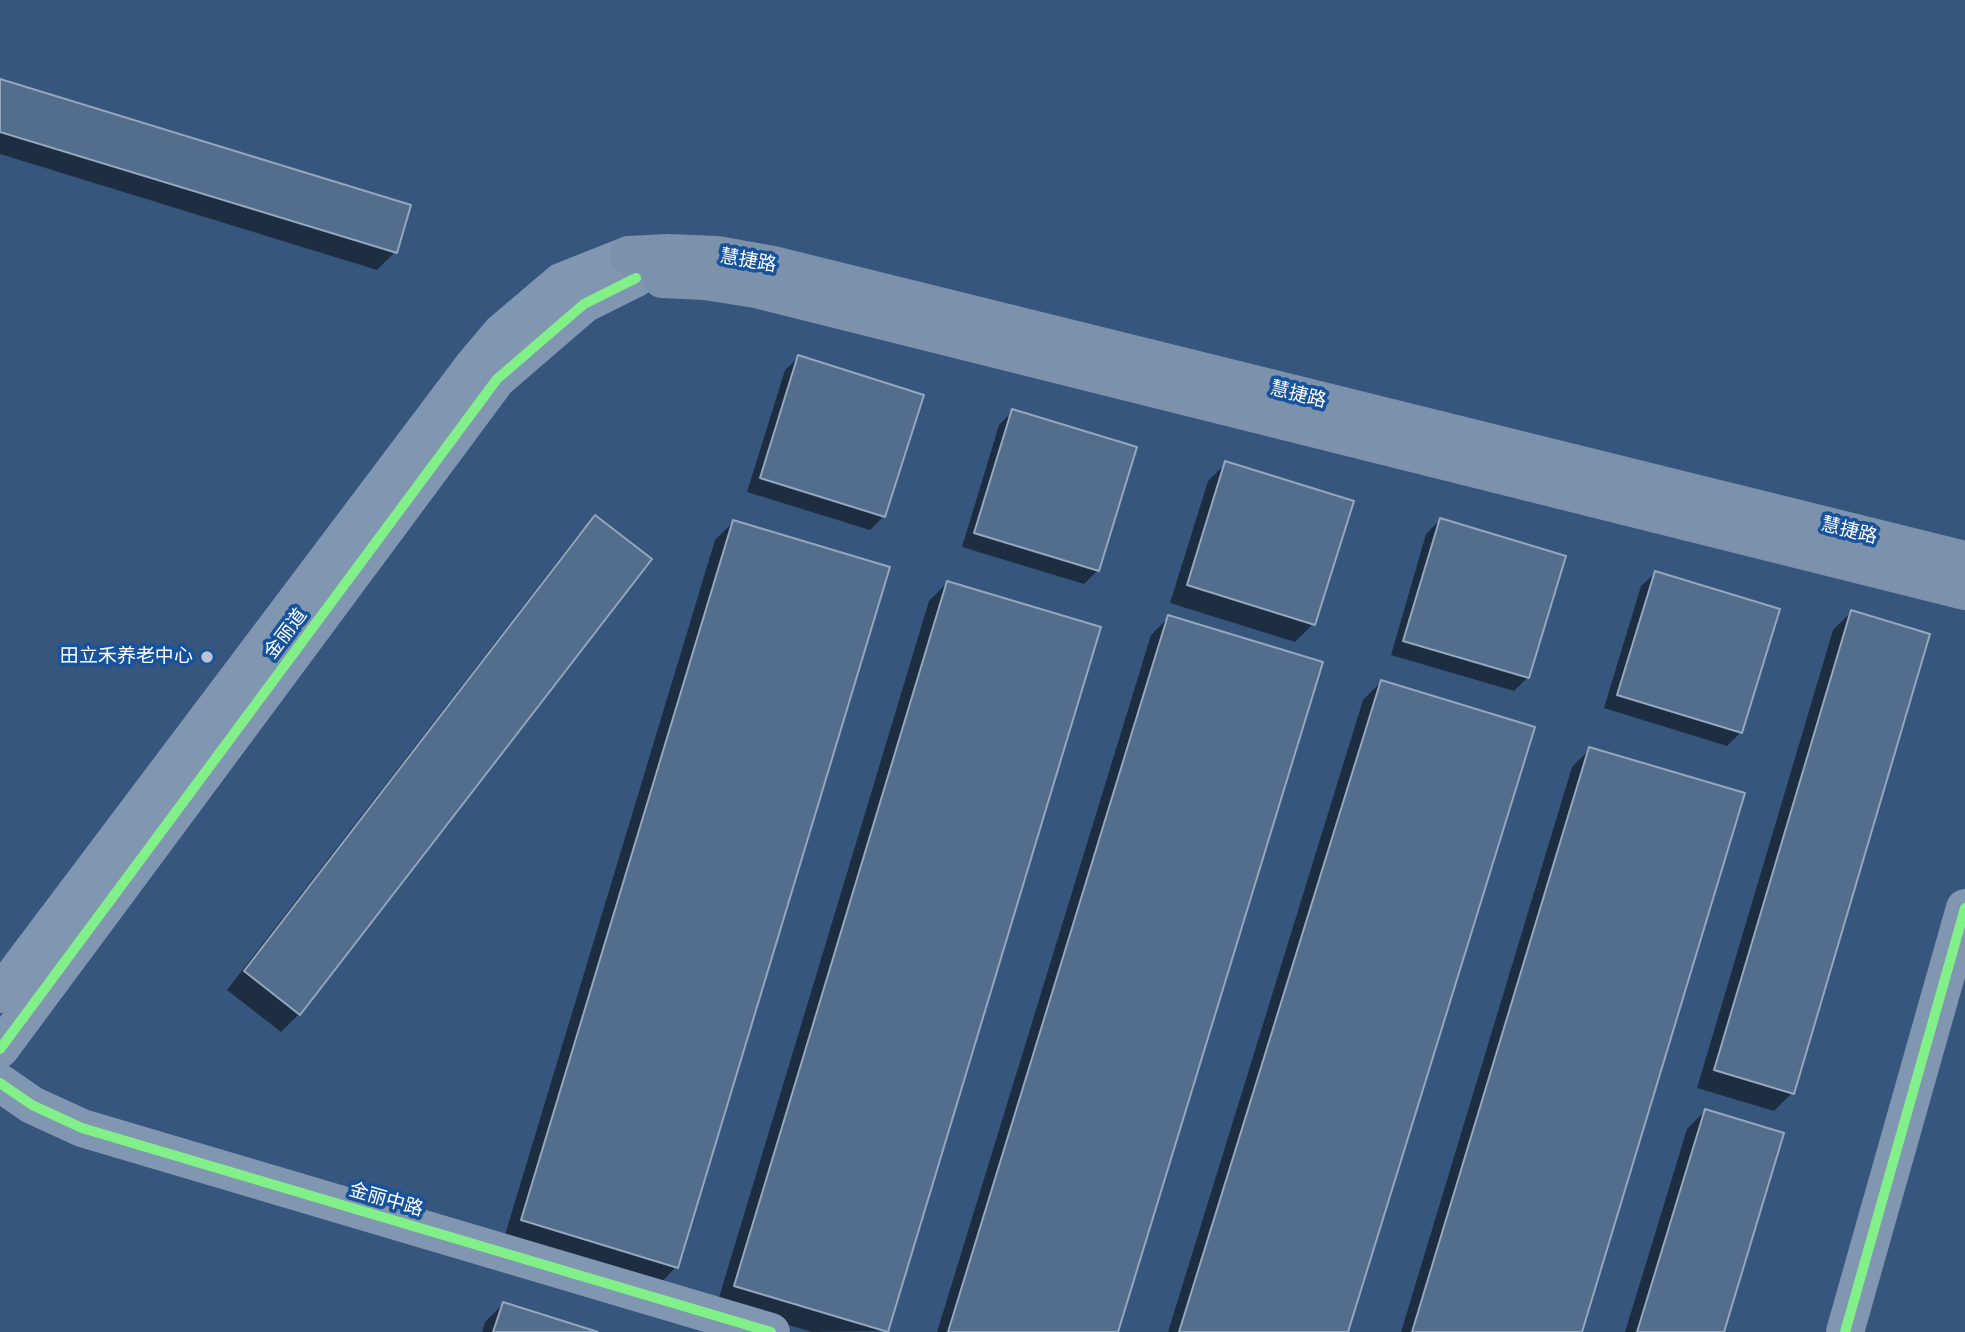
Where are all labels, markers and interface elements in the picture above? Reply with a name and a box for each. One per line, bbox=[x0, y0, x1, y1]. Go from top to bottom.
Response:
street label: 慧捷路 bbox=[718, 245, 778, 277]
street label: 慧捷路 bbox=[1268, 377, 1328, 413]
street label: 慧捷路 bbox=[1819, 513, 1879, 549]
street label: 金丽道 bbox=[260, 604, 312, 664]
place label: 田立禾养老中心 bbox=[60, 646, 193, 668]
marker: 田立禾养老中心 bbox=[199, 649, 215, 665]
street label: 金丽中路 bbox=[346, 1179, 426, 1221]

